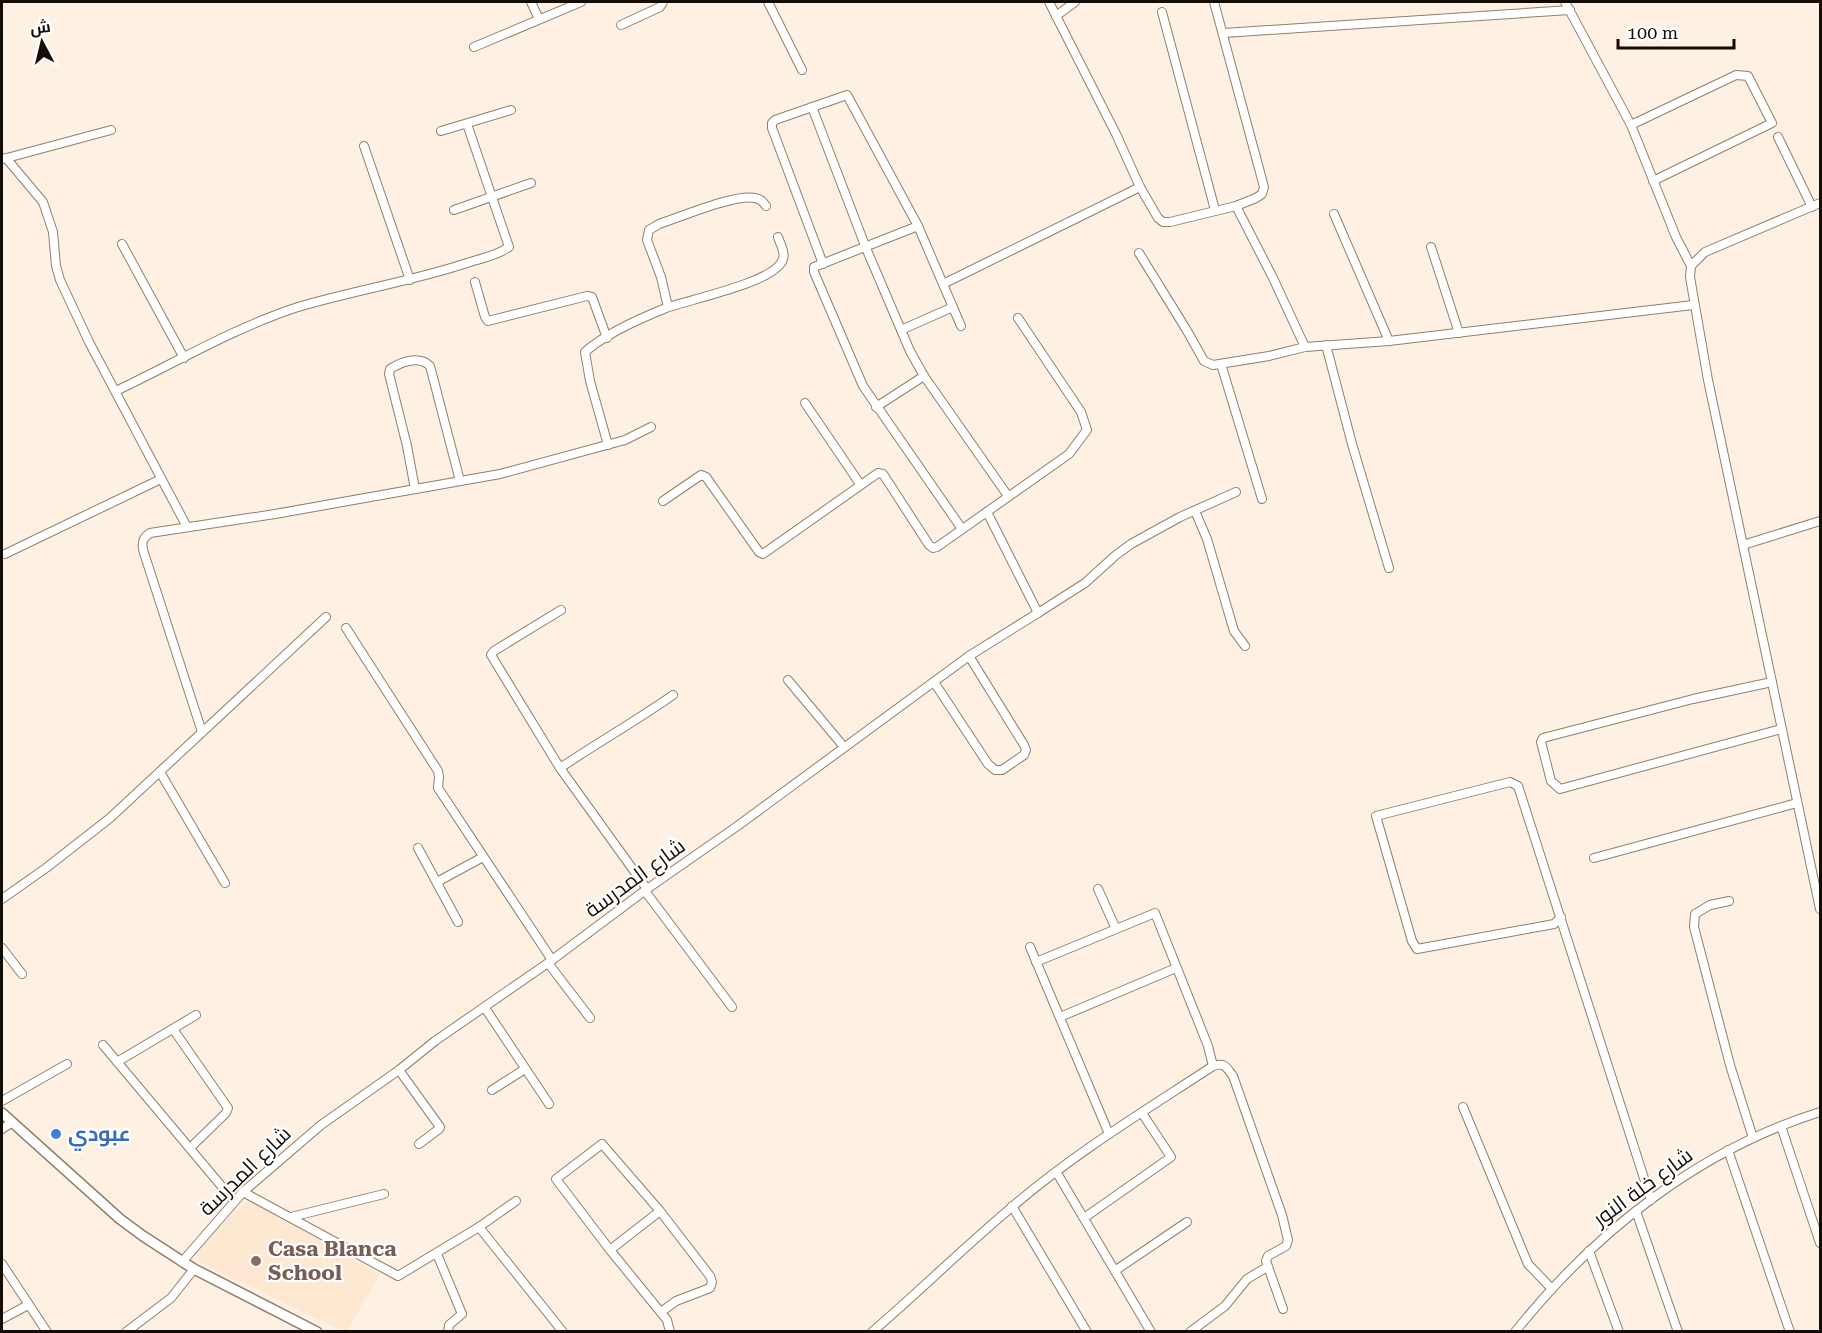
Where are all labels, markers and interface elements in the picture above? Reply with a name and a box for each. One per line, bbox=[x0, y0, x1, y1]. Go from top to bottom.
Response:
north arrow bbox=[12, 12, 72, 72]
scale bar bbox=[1618, 12, 1734, 50]
text: ش bbox=[29, 17, 52, 38]
text: 100 m bbox=[1627, 22, 1678, 43]
street label: شارع المدرسة bbox=[580, 834, 691, 924]
street label: شارع المدرسة bbox=[194, 1121, 297, 1222]
place label: عبودي bbox=[68, 1122, 131, 1151]
marker: عبودي bbox=[49, 1127, 63, 1141]
street label: شارع خلة النور bbox=[1588, 1143, 1698, 1233]
place label: Casa Blanca School bbox=[268, 1237, 397, 1285]
marker: Casa Blanca School bbox=[249, 1254, 263, 1268]

